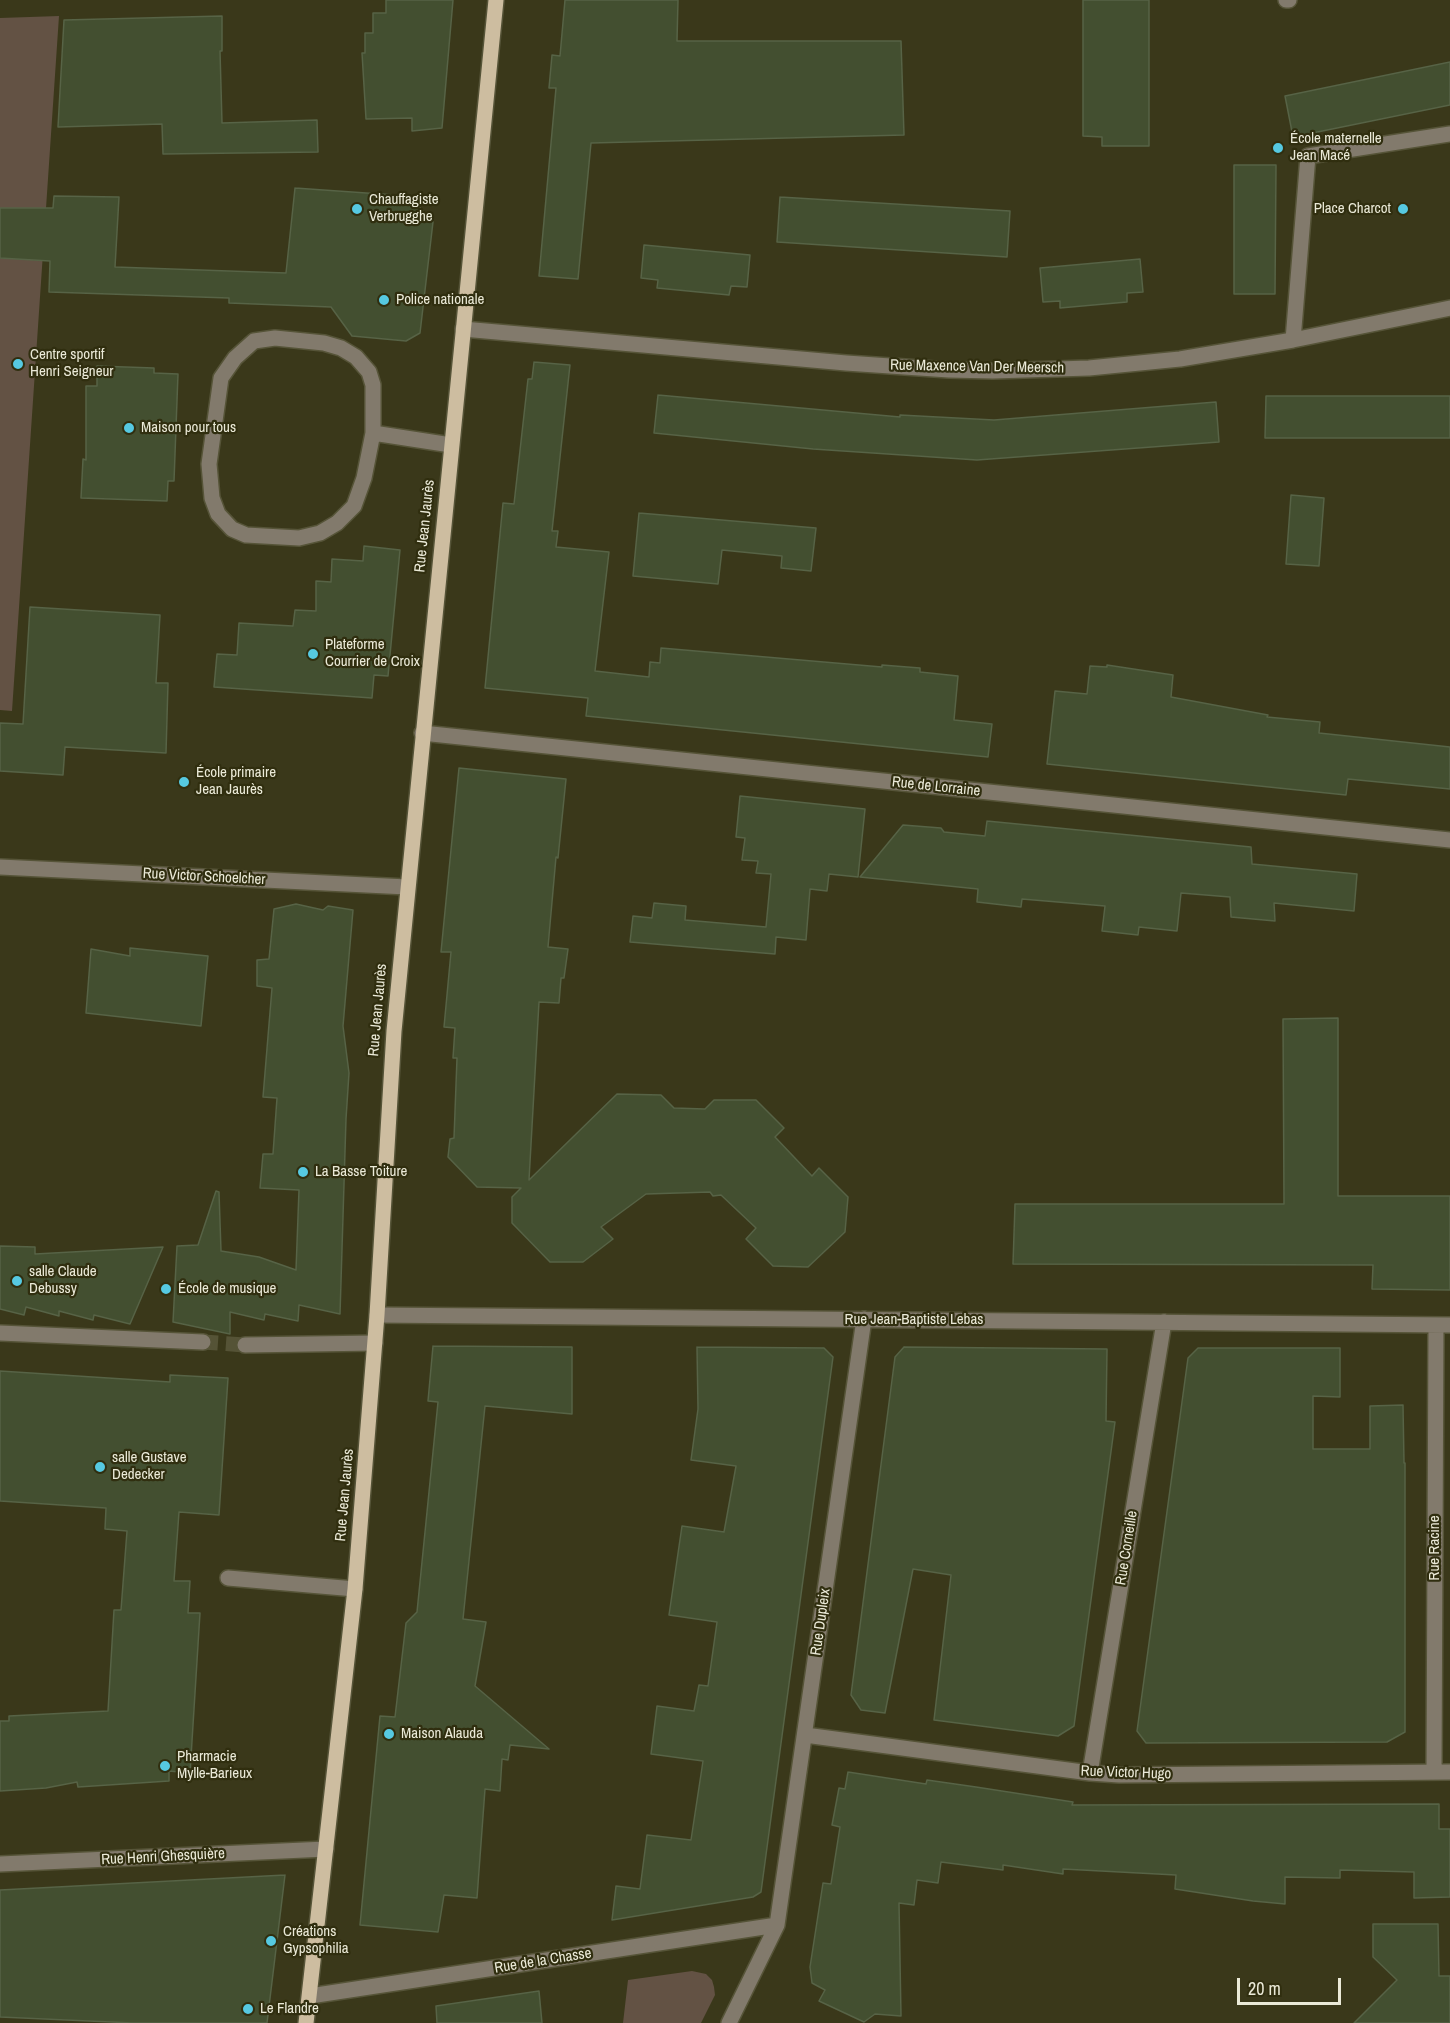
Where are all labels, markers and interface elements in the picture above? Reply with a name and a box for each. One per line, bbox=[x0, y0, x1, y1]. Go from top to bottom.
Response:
place label: École maternelle Jean Macé bbox=[1290, 130, 1382, 165]
marker: École maternelle Jean Macé bbox=[1271, 141, 1285, 155]
place label: Chauffagiste Verbrugghe bbox=[369, 191, 439, 226]
place label: Place Charcot bbox=[1314, 200, 1391, 218]
marker: Chauffagiste Verbrugghe bbox=[350, 202, 364, 216]
marker: Place Charcot bbox=[1396, 202, 1410, 216]
place label: Police nationale bbox=[396, 291, 484, 309]
marker: Police nationale bbox=[377, 293, 391, 307]
place label: Centre sportif Henri Seigneur bbox=[30, 346, 113, 381]
street label: Rue Maxence Van Der Meersch bbox=[890, 356, 1064, 378]
marker: Centre sportif Henri Seigneur bbox=[11, 357, 25, 371]
place label: Maison pour tous bbox=[141, 419, 236, 437]
marker: Maison pour tous bbox=[122, 421, 136, 435]
street label: Rue Jean Jaurès bbox=[411, 479, 439, 573]
place label: Plateforme Courrier de Croix bbox=[325, 636, 420, 671]
marker: Plateforme Courrier de Croix bbox=[306, 647, 320, 661]
place label: École primaire Jean Jaurès bbox=[196, 764, 276, 799]
street label: Rue de Lorraine bbox=[891, 773, 981, 801]
marker: École primaire Jean Jaurès bbox=[177, 775, 191, 789]
street label: Rue Victor Schoelcher bbox=[142, 865, 266, 889]
street label: Rue Jean Jaurès bbox=[365, 963, 391, 1057]
place label: La Basse Toiture bbox=[315, 1163, 407, 1181]
marker: La Basse Toiture bbox=[296, 1165, 310, 1179]
place label: salle Claude Debussy bbox=[29, 1263, 97, 1298]
marker: salle Claude Debussy bbox=[10, 1274, 24, 1288]
place label: École de musique bbox=[178, 1280, 276, 1298]
marker: École de musique bbox=[159, 1282, 173, 1296]
street label: Rue Jean-Baptiste Lebas bbox=[845, 1311, 983, 1329]
street label: Rue Jean Jaurès bbox=[332, 1448, 358, 1542]
place label: salle Gustave Dedecker bbox=[112, 1449, 187, 1484]
marker: salle Gustave Dedecker bbox=[93, 1460, 107, 1474]
street label: Rue Corneille bbox=[1112, 1509, 1142, 1587]
street label: Rue Racine bbox=[1426, 1516, 1444, 1580]
street label: Rue Dupleix bbox=[807, 1587, 835, 1657]
place label: Maison Alauda bbox=[401, 1725, 483, 1743]
marker: Maison Alauda bbox=[382, 1727, 396, 1741]
place label: Pharmacie Mylle-Barieux bbox=[177, 1748, 252, 1783]
marker: Pharmacie Mylle-Barieux bbox=[158, 1759, 172, 1773]
street label: Rue Victor Hugo bbox=[1080, 1762, 1172, 1784]
street label: Rue Henri Ghesquière bbox=[101, 1845, 225, 1869]
place label: Créations Gypsophilia bbox=[283, 1923, 349, 1958]
marker: Créations Gypsophilia bbox=[264, 1934, 278, 1948]
street label: Rue de la Chasse bbox=[493, 1944, 593, 1978]
scale bar bbox=[1240, 1966, 1344, 2004]
text: 20 m bbox=[1248, 1976, 1281, 2001]
place label: Le Flandre bbox=[260, 2000, 319, 2018]
marker: Le Flandre bbox=[241, 2002, 255, 2016]

